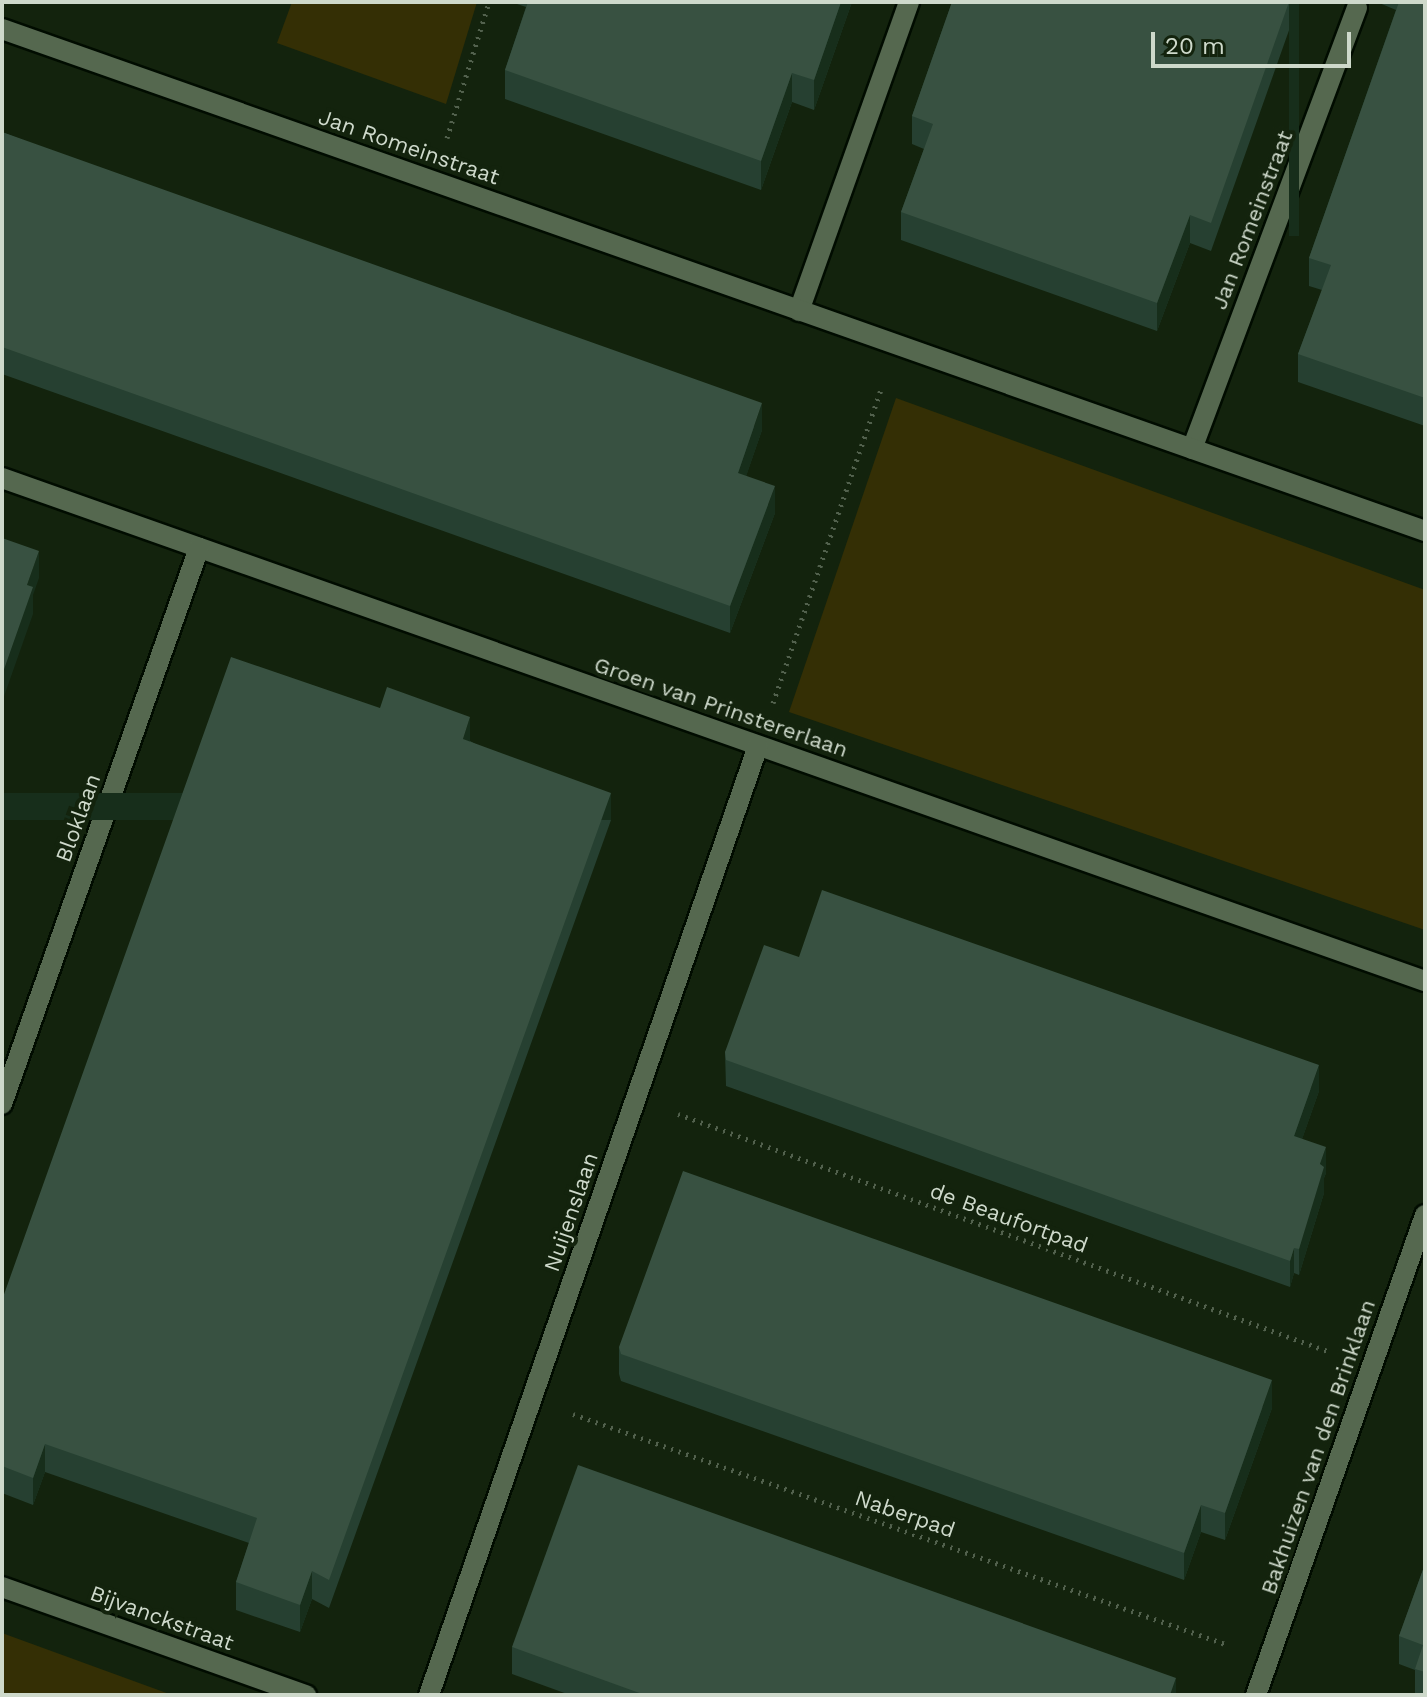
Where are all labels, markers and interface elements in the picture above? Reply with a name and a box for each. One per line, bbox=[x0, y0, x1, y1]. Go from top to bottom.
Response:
scale bar bbox=[1155, 16, 1355, 66]
text: 20 m bbox=[1165, 32, 1225, 60]
street label: Jan Romeinstraat bbox=[315, 104, 503, 190]
street label: Jan Romeinstraat bbox=[1206, 127, 1298, 313]
street label: Groen van Prinstererlaan bbox=[590, 651, 852, 763]
street label: Bloklaan bbox=[50, 770, 106, 866]
street label: Nuijenslaan bbox=[538, 1149, 604, 1275]
street label: de Beaufortpad bbox=[926, 1177, 1092, 1259]
street label: Bakhuizen van den Brinklaan bbox=[1255, 1296, 1381, 1598]
street label: Naberpad bbox=[852, 1485, 958, 1543]
street label: Bijvanckstraat bbox=[87, 1580, 237, 1656]

